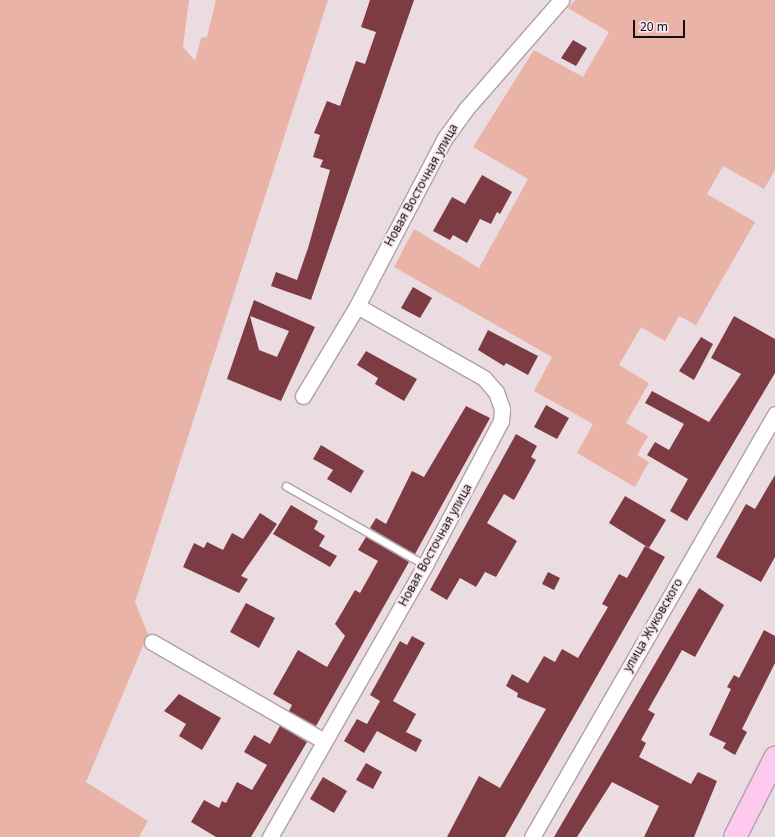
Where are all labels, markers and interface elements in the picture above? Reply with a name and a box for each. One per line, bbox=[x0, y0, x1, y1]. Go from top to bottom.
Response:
scale bar bbox=[635, 12, 687, 38]
text: 20 m bbox=[640, 18, 668, 35]
street label: Новая Восточная улица bbox=[381, 121, 461, 249]
street label: Новая Восточная улица bbox=[395, 481, 475, 609]
street label: улица Жуковского bbox=[620, 576, 686, 674]

